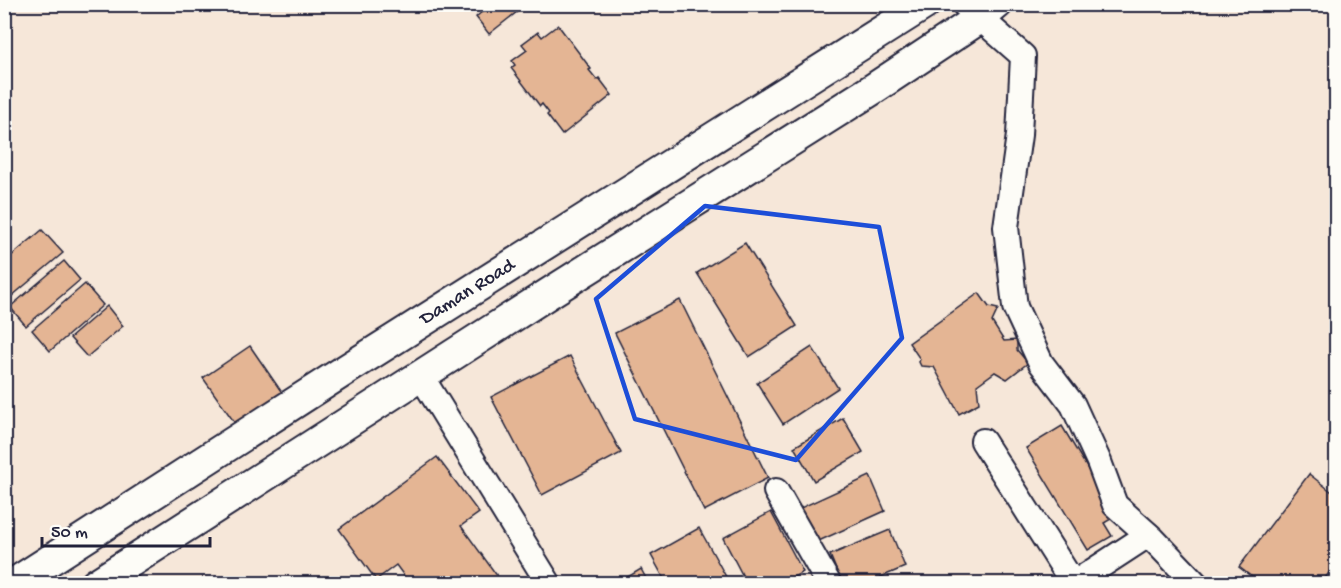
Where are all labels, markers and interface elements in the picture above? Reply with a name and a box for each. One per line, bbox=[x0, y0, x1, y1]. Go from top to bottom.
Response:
street label: Daman Road bbox=[415, 254, 522, 332]
scale bar bbox=[42, 510, 210, 548]
text: 50 m bbox=[51, 523, 88, 544]

